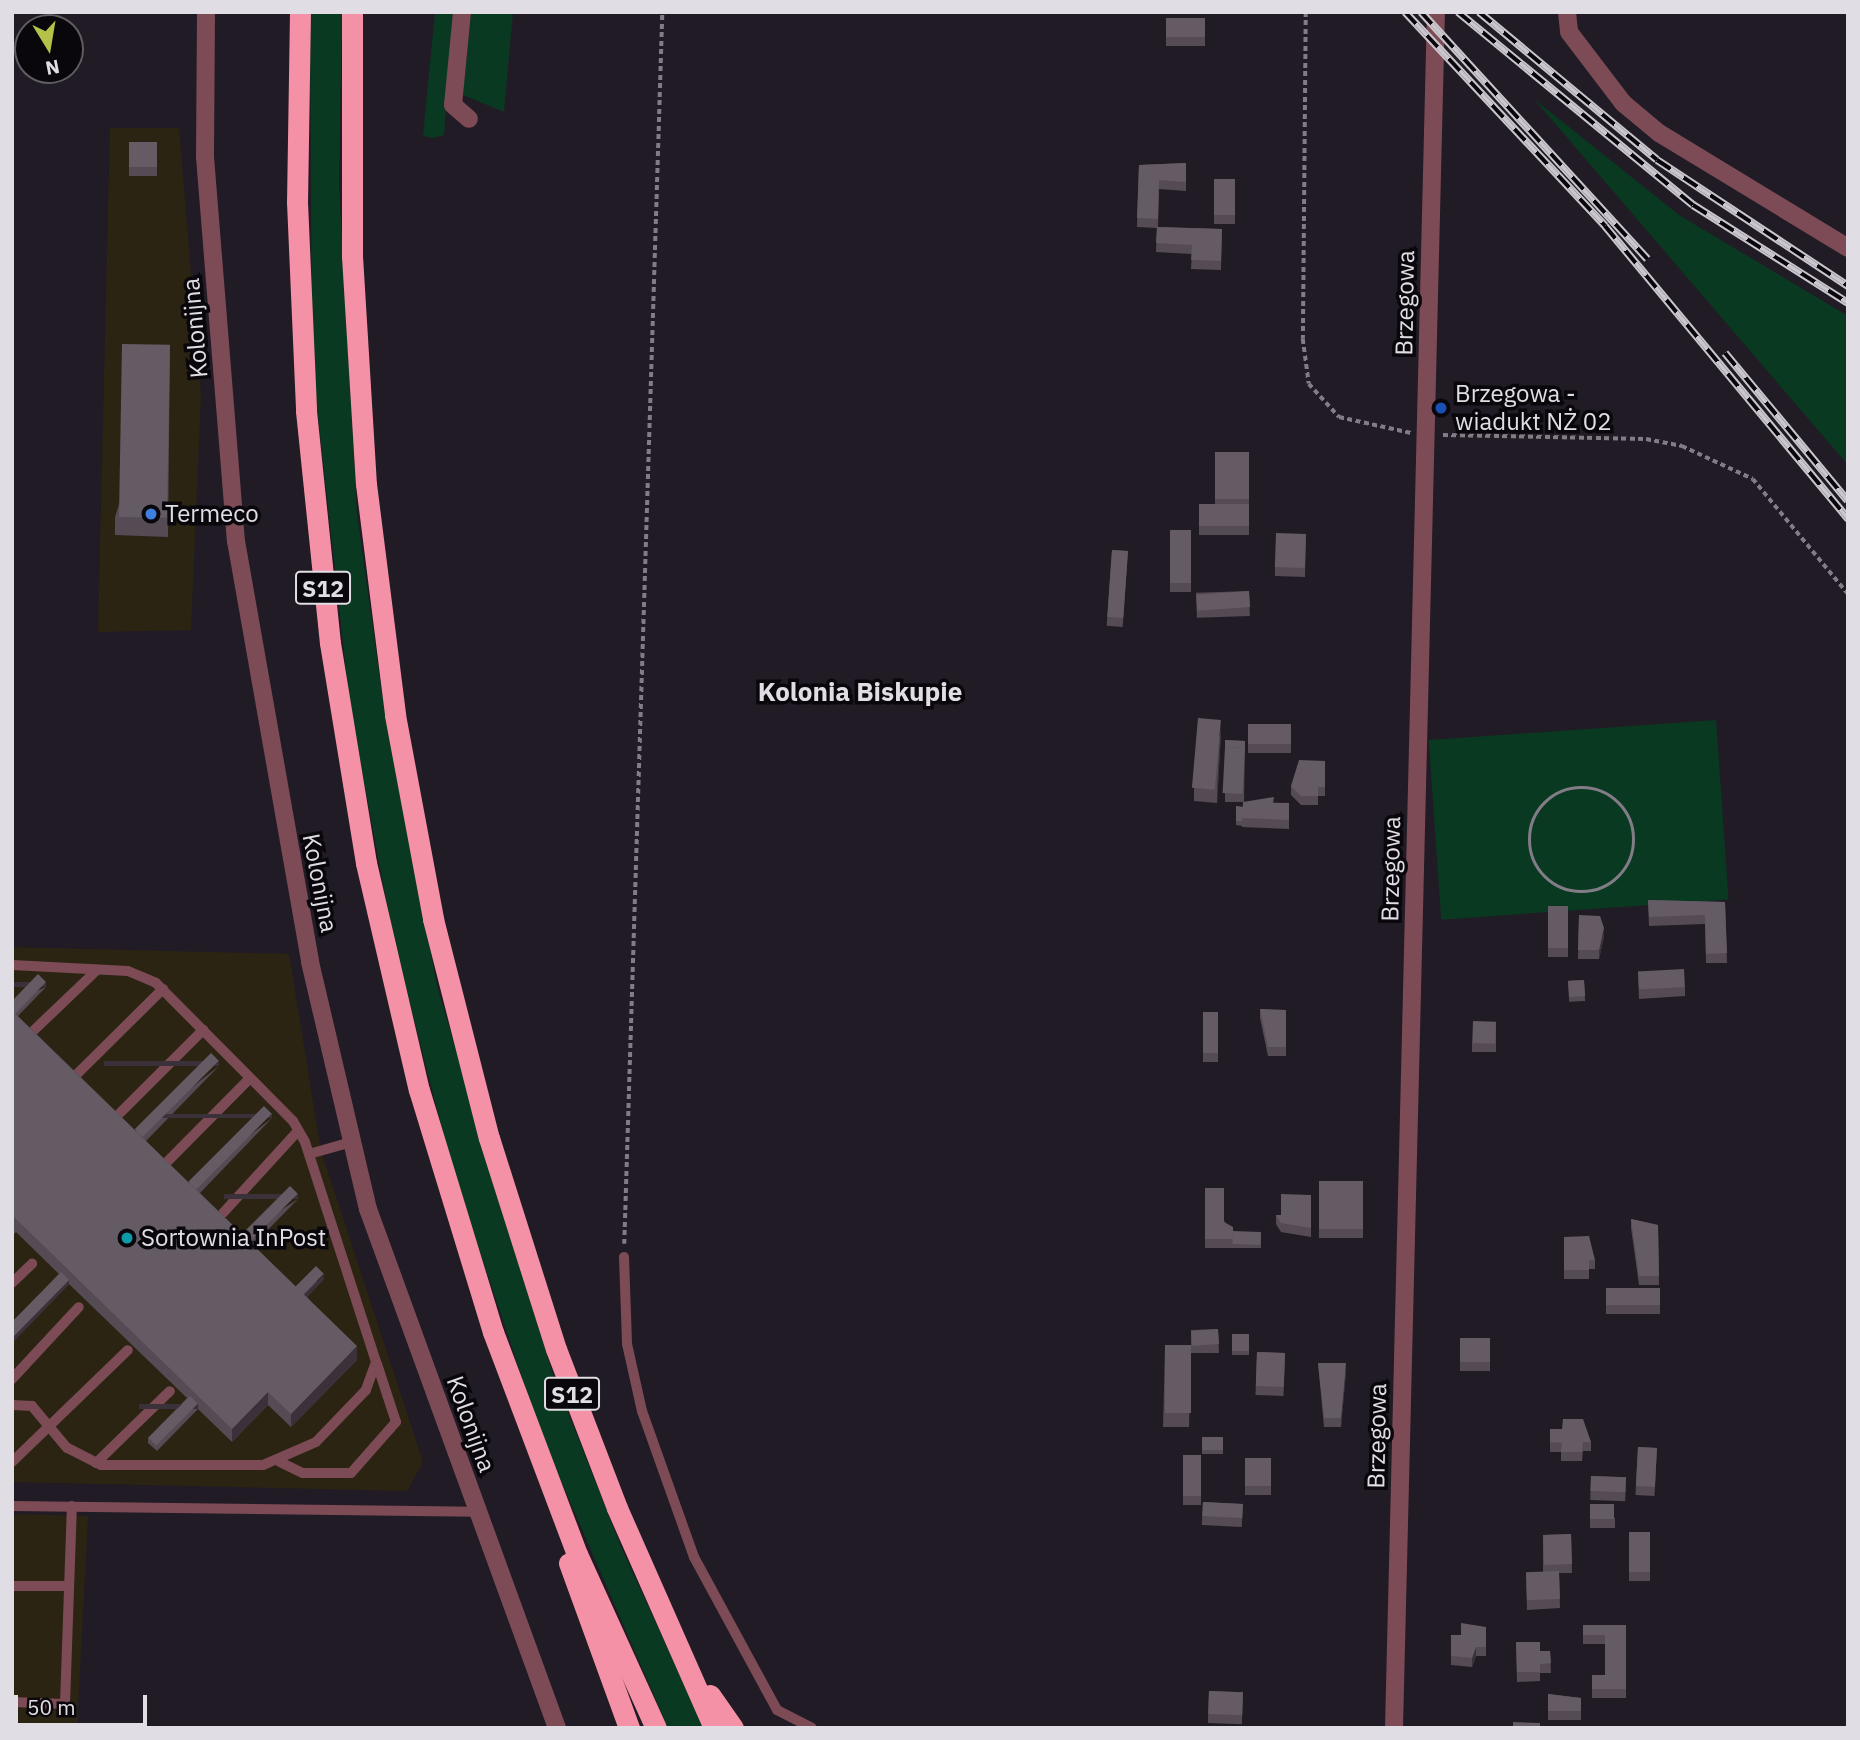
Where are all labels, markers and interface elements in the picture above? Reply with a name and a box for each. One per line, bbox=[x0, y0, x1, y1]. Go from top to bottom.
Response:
north arrow bbox=[14, 14, 84, 84]
text: N bbox=[44, 55, 62, 81]
street label: Brzegowa bbox=[1390, 250, 1420, 356]
street label: Kolonijna bbox=[176, 277, 214, 379]
place label: Brzegowa - wiadukt NŻ 02 bbox=[1455, 380, 1612, 436]
marker: Brzegowa - wiadukt NŻ 02 bbox=[1433, 400, 1449, 416]
place label: Termeco bbox=[165, 500, 259, 528]
marker: Termeco bbox=[143, 506, 159, 522]
road number: S12 bbox=[295, 568, 351, 608]
district label: Kolonia Biskupie bbox=[758, 676, 962, 708]
street label: Brzegowa bbox=[1376, 816, 1406, 922]
street label: Kolonijna bbox=[296, 831, 344, 935]
place label: Sortownia InPost bbox=[141, 1224, 326, 1252]
marker: Sortownia InPost bbox=[119, 1230, 135, 1246]
street label: Kolonijna bbox=[440, 1372, 502, 1476]
road number: S12 bbox=[544, 1374, 600, 1414]
street label: Brzegowa bbox=[1362, 1383, 1392, 1489]
scale bar bbox=[18, 1680, 150, 1724]
text: 50 m bbox=[27, 1693, 76, 1721]

